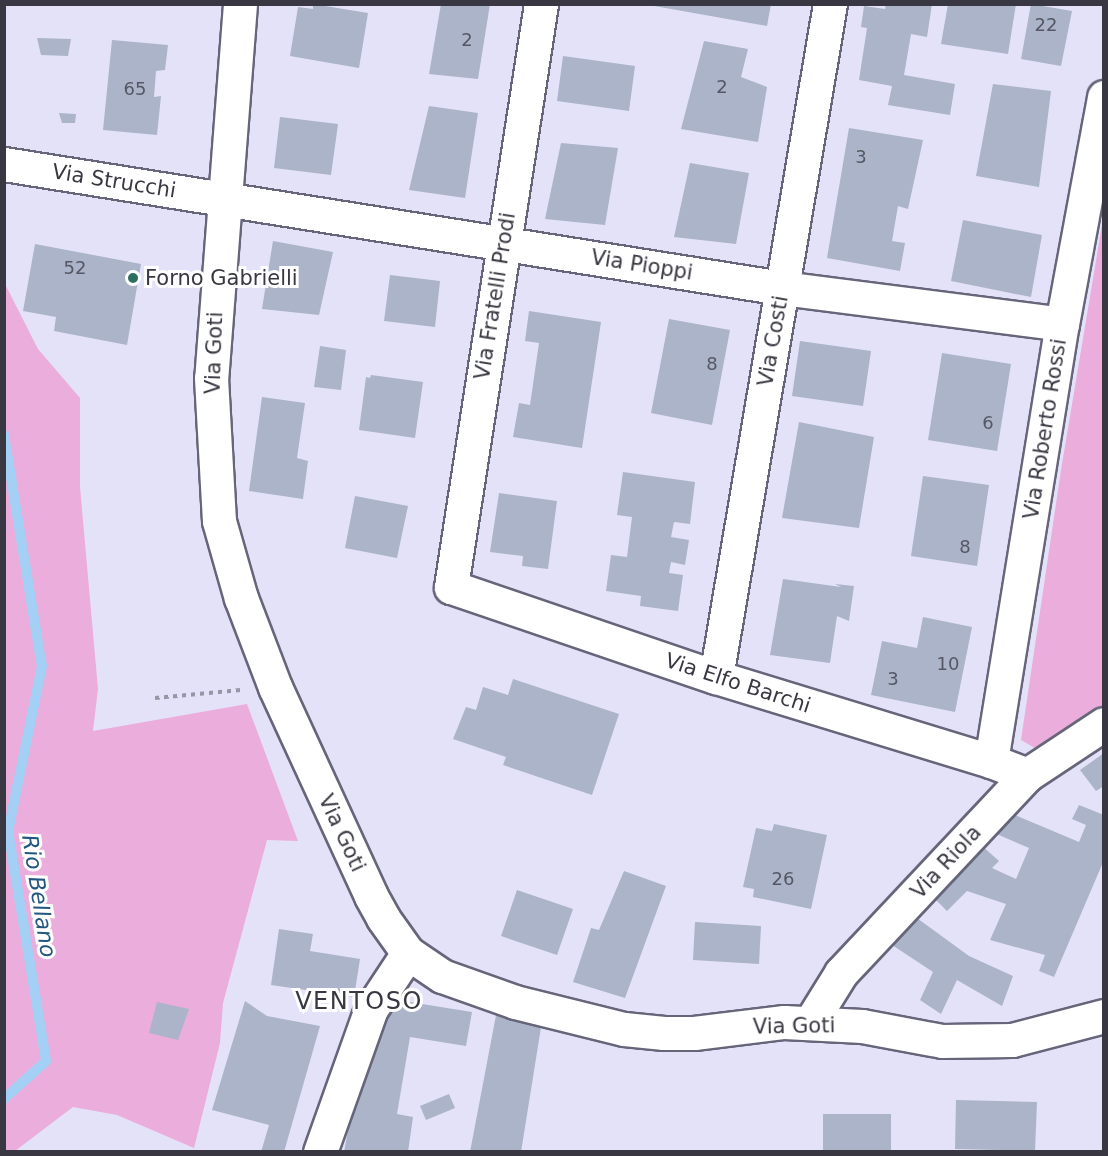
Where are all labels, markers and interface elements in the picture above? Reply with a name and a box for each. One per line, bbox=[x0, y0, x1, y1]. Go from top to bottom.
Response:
house number: 22 bbox=[1035, 14, 1057, 36]
house number: 2 bbox=[461, 29, 473, 51]
house number: 2 bbox=[716, 76, 728, 98]
house number: 65 bbox=[124, 78, 146, 100]
house number: 3 bbox=[855, 146, 867, 168]
street label: Via Strucchi bbox=[50, 159, 178, 203]
street label: Via Fratelli Prodi bbox=[469, 210, 521, 382]
street label: Via Pioppi bbox=[589, 245, 695, 285]
house number: 52 bbox=[64, 257, 86, 279]
place label: Forno Gabrielli bbox=[145, 265, 298, 291]
marker: Forno Gabrielli bbox=[126, 271, 140, 285]
street label: Via Costi bbox=[753, 294, 793, 388]
street label: Via Goti bbox=[200, 311, 228, 395]
street label: Via Roberto Rossi bbox=[1018, 337, 1072, 521]
house number: 8 bbox=[706, 353, 718, 375]
house number: 6 bbox=[982, 412, 994, 434]
house number: 8 bbox=[959, 536, 971, 558]
street label: Via Elfo Barchi bbox=[662, 648, 814, 718]
house number: 10 bbox=[937, 653, 959, 675]
house number: 3 bbox=[887, 668, 899, 690]
street label: Via Goti bbox=[313, 790, 371, 876]
street label: Via Riola bbox=[906, 820, 986, 904]
water label: Rio Bellano bbox=[16, 833, 62, 959]
house number: 26 bbox=[772, 868, 794, 890]
district label: VENTOSO bbox=[295, 988, 423, 1016]
street label: Via Goti bbox=[753, 1013, 835, 1039]

